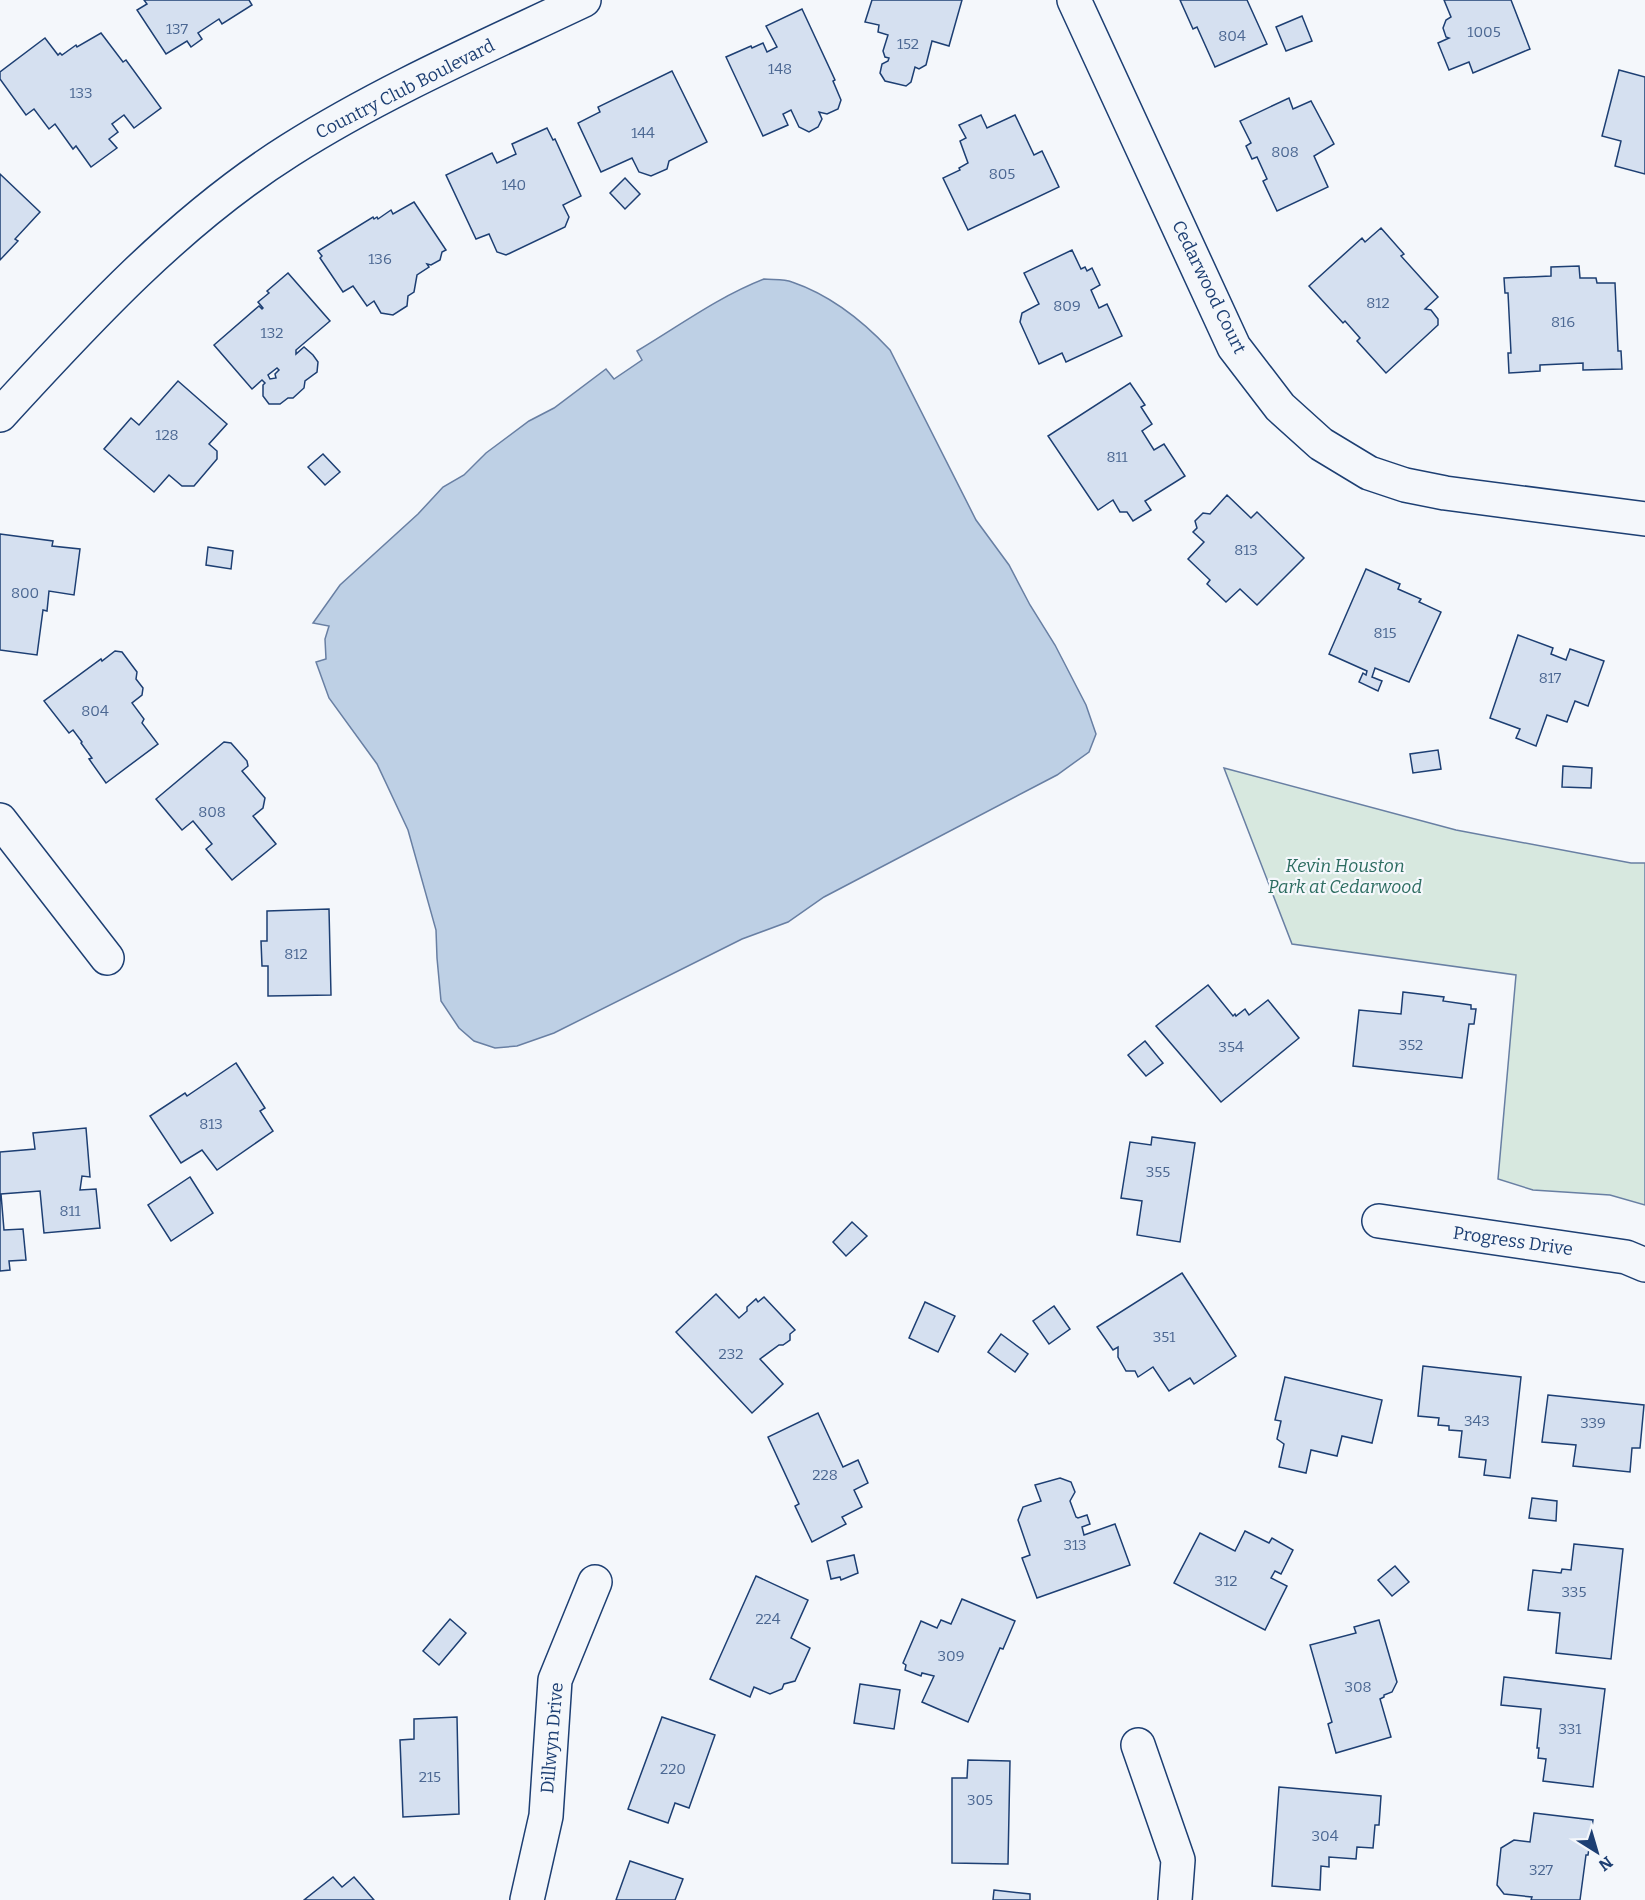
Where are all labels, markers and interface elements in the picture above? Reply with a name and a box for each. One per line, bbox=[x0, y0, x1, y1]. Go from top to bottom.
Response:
house number: 137 bbox=[166, 20, 189, 38]
house number: 1005 bbox=[1467, 23, 1501, 41]
house number: 804 bbox=[1218, 27, 1246, 45]
street label: Country Club Boulevard bbox=[312, 34, 499, 144]
house number: 152 bbox=[897, 35, 919, 53]
house number: 148 bbox=[768, 60, 792, 78]
house number: 133 bbox=[70, 84, 92, 102]
house number: 144 bbox=[631, 124, 655, 142]
house number: 808 bbox=[1271, 143, 1299, 161]
house number: 805 bbox=[989, 165, 1015, 183]
house number: 140 bbox=[502, 176, 526, 194]
street label: Cedarwood Court bbox=[1167, 217, 1251, 358]
house number: 136 bbox=[368, 250, 392, 268]
house number: 812 bbox=[1366, 294, 1390, 312]
house number: 809 bbox=[1053, 297, 1081, 315]
house number: 816 bbox=[1551, 313, 1575, 331]
house number: 132 bbox=[261, 324, 283, 342]
house number: 128 bbox=[155, 426, 179, 444]
house number: 811 bbox=[1106, 448, 1128, 466]
house number: 813 bbox=[1234, 541, 1258, 559]
house number: 800 bbox=[11, 584, 39, 602]
house number: 815 bbox=[1373, 624, 1397, 642]
house number: 817 bbox=[1539, 669, 1562, 687]
house number: 804 bbox=[81, 702, 109, 720]
house number: 808 bbox=[198, 803, 226, 821]
park label: Kevin Houston Park at Cedarwood bbox=[1268, 855, 1423, 898]
house number: 812 bbox=[284, 945, 308, 963]
house number: 352 bbox=[1399, 1036, 1423, 1054]
house number: 354 bbox=[1218, 1038, 1244, 1056]
house number: 813 bbox=[199, 1115, 223, 1133]
house number: 355 bbox=[1146, 1163, 1170, 1181]
house number: 811 bbox=[59, 1202, 81, 1220]
street label: Progress Drive bbox=[1452, 1222, 1574, 1260]
house number: 351 bbox=[1153, 1328, 1175, 1346]
house number: 232 bbox=[719, 1345, 743, 1363]
house number: 343 bbox=[1464, 1412, 1490, 1430]
house number: 339 bbox=[1580, 1414, 1606, 1432]
house number: 228 bbox=[812, 1466, 838, 1484]
house number: 313 bbox=[1063, 1536, 1087, 1554]
house number: 312 bbox=[1215, 1572, 1237, 1590]
house number: 335 bbox=[1562, 1583, 1586, 1601]
house number: 224 bbox=[755, 1610, 781, 1628]
house number: 309 bbox=[938, 1647, 964, 1665]
house number: 308 bbox=[1344, 1678, 1372, 1696]
street label: Dillwyn Drive bbox=[536, 1681, 568, 1795]
house number: 331 bbox=[1559, 1720, 1581, 1738]
house number: 220 bbox=[660, 1760, 686, 1778]
house number: 215 bbox=[419, 1768, 441, 1786]
house number: 305 bbox=[967, 1791, 993, 1809]
north arrow bbox=[1567, 1822, 1627, 1882]
house number: 304 bbox=[1312, 1827, 1339, 1845]
text: N bbox=[1595, 1852, 1616, 1875]
house number: 327 bbox=[1529, 1861, 1554, 1879]

